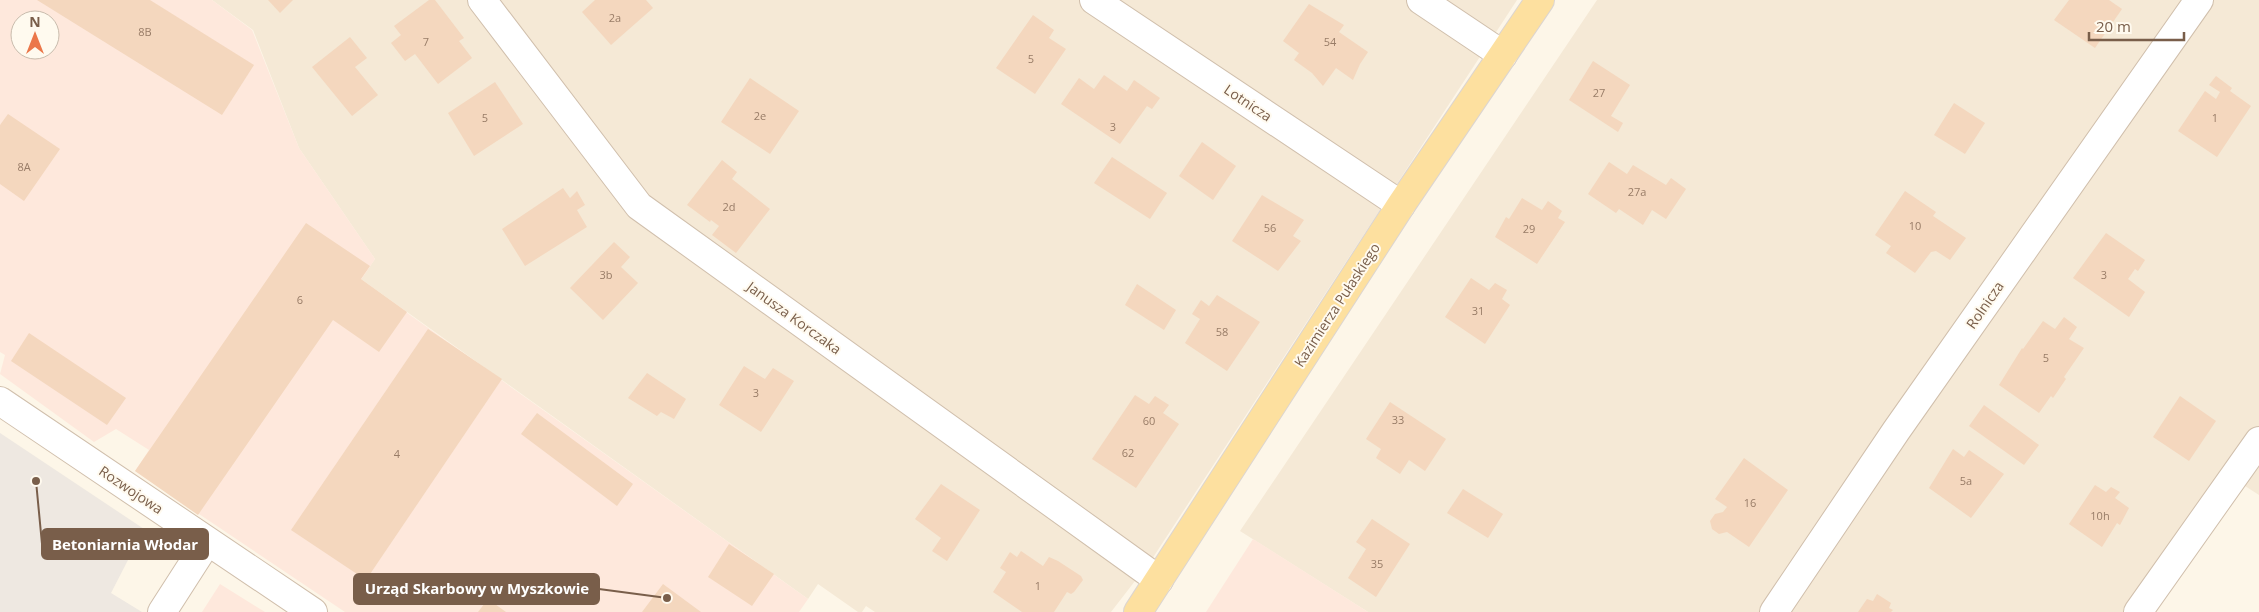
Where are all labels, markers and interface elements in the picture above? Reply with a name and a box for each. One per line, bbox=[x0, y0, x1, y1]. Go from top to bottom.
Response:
north arrow bbox=[10, 10, 60, 60]
house number: 2a bbox=[609, 10, 621, 25]
scale bar bbox=[2089, 10, 2184, 42]
text: N bbox=[29, 12, 41, 31]
text: 20 m bbox=[2096, 16, 2131, 36]
house number: 8B bbox=[138, 24, 152, 39]
house number: 7 bbox=[423, 34, 429, 49]
house number: 54 bbox=[1324, 34, 1337, 49]
house number: 5 bbox=[1028, 51, 1034, 66]
street label: Lotnicza bbox=[1221, 80, 1276, 126]
house number: 27 bbox=[1593, 85, 1605, 100]
house number: 2e bbox=[754, 108, 766, 123]
house number: 5 bbox=[482, 110, 488, 125]
house number: 1 bbox=[2212, 110, 2218, 125]
house number: 3 bbox=[1110, 119, 1116, 134]
house number: 8A bbox=[17, 159, 31, 174]
house number: 27a bbox=[1628, 184, 1646, 199]
house number: 2d bbox=[722, 199, 736, 214]
house number: 10 bbox=[1909, 218, 1921, 233]
house number: 56 bbox=[1264, 220, 1276, 235]
house number: 29 bbox=[1523, 221, 1535, 236]
street label: Kazimierza Pułaskiego bbox=[1289, 239, 1384, 370]
house number: 3b bbox=[599, 267, 613, 282]
house number: 3 bbox=[2101, 267, 2107, 282]
street label: Janusza Korczaka bbox=[742, 276, 845, 358]
street label: Rolnicza bbox=[1961, 277, 2008, 332]
house number: 6 bbox=[297, 292, 303, 307]
house number: 31 bbox=[1472, 303, 1484, 318]
house number: 58 bbox=[1216, 324, 1228, 339]
house number: 5 bbox=[2043, 350, 2049, 365]
house number: 3 bbox=[753, 385, 759, 400]
house number: 33 bbox=[1392, 412, 1404, 427]
house number: 60 bbox=[1143, 413, 1155, 428]
house number: 62 bbox=[1122, 445, 1134, 460]
house number: 4 bbox=[394, 446, 401, 461]
street label: Rozwojowa bbox=[96, 461, 167, 518]
house number: 5a bbox=[1960, 473, 1972, 488]
house number: 16 bbox=[1744, 495, 1756, 510]
house number: 10h bbox=[2090, 508, 2110, 523]
callout: Betoniarnia Włodar bbox=[42, 529, 208, 559]
text: Betoniarnia Włodar bbox=[52, 534, 198, 554]
house number: 35 bbox=[1371, 556, 1383, 571]
callout: Urząd Skarbowy w Myszkowie bbox=[354, 574, 599, 604]
text: Urząd Skarbowy w Myszkowie bbox=[365, 578, 589, 598]
house number: 1 bbox=[1035, 578, 1041, 593]

